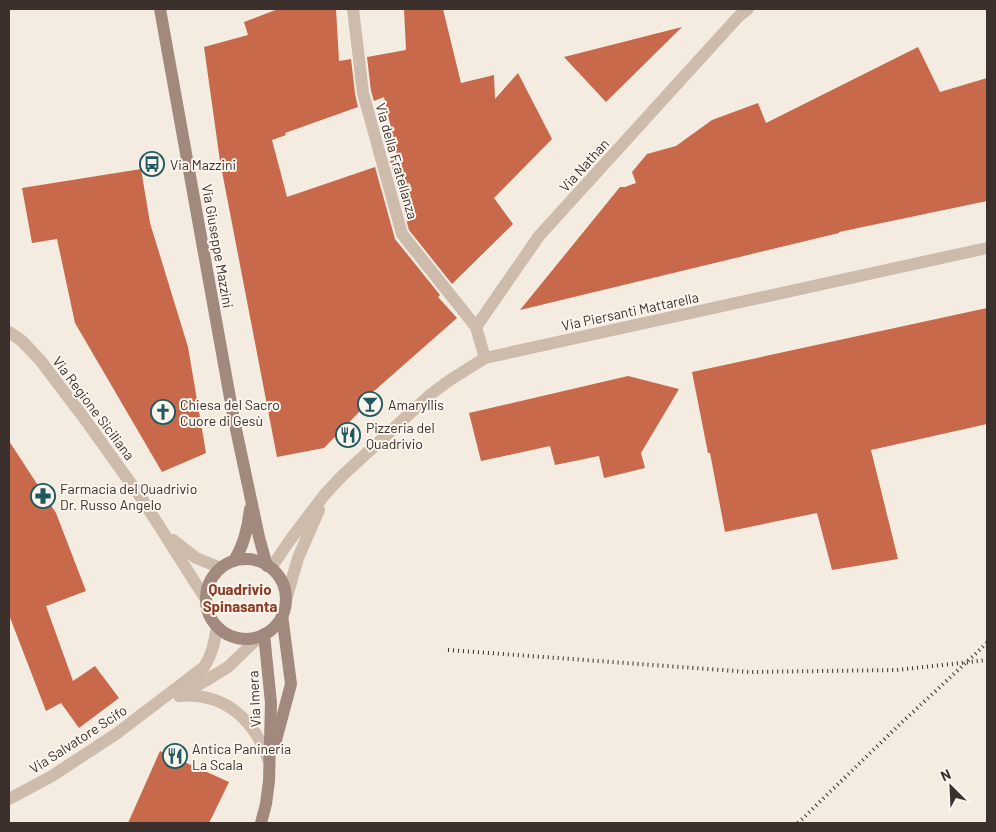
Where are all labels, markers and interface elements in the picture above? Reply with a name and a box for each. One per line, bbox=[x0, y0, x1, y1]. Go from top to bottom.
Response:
street label: Via della Fratellanza bbox=[372, 101, 422, 221]
street label: Via Nathan bbox=[556, 135, 612, 195]
bus stop icon: Via Mazzini bbox=[139, 151, 165, 177]
place label: Via Mazzini bbox=[170, 156, 236, 173]
street label: Via Giuseppe Mazzini bbox=[199, 183, 237, 309]
street label: Via Piersanti Mattarella bbox=[560, 288, 700, 334]
street label: Via Regione Siciliana bbox=[49, 353, 139, 463]
bar icon: Amaryllis bbox=[357, 391, 383, 417]
place label: Chiesa del Sacro Cuore di Gesù bbox=[180, 396, 280, 429]
place label: Amaryllis bbox=[388, 396, 444, 413]
church icon: Chiesa del Sacro Cuore di Gesù bbox=[150, 399, 176, 425]
place label: Pizzeria del Quadrivio bbox=[366, 419, 435, 452]
restaurant icon: Pizzeria del Quadrivio bbox=[335, 422, 361, 448]
place label: Farmacia del Quadrivio Dr. Russo Angelo bbox=[60, 480, 197, 513]
pharmacy icon: Farmacia del Quadrivio Dr. Russo Angelo bbox=[30, 483, 56, 509]
district label: Quadrivio Spinasanta bbox=[203, 580, 277, 615]
street label: Via Imera bbox=[244, 670, 264, 728]
street label: Via Salvatore Scifo bbox=[26, 701, 130, 777]
place label: Antica Panineria La Scala bbox=[192, 740, 291, 773]
restaurant icon: Antica Panineria La Scala bbox=[162, 743, 188, 769]
north arrow bbox=[926, 762, 976, 812]
text: N bbox=[938, 765, 953, 784]

